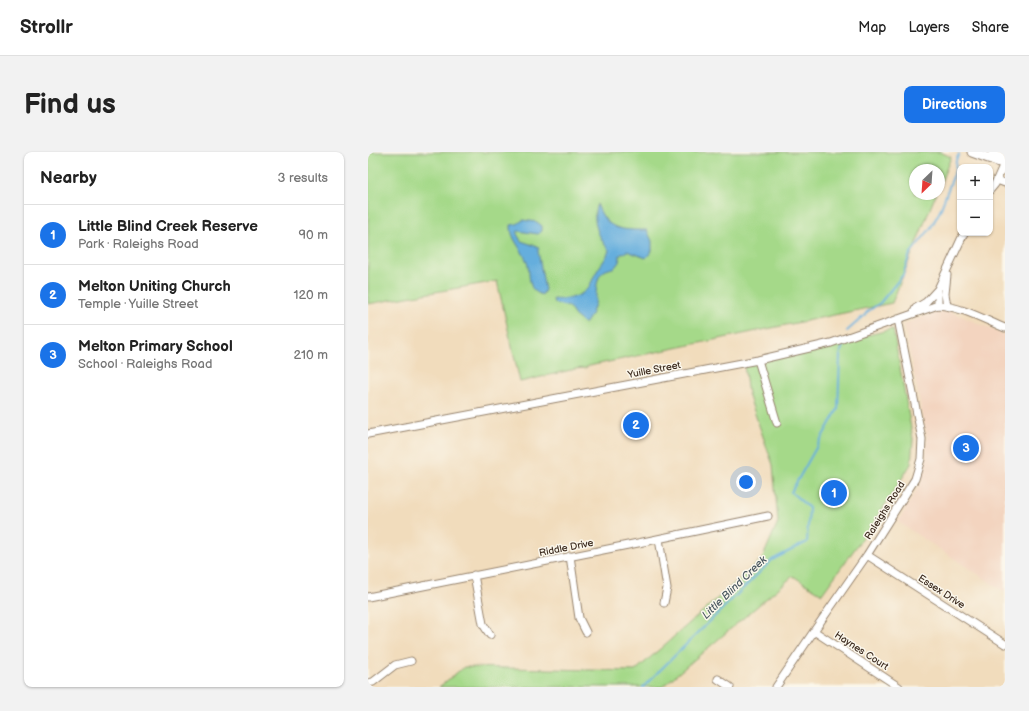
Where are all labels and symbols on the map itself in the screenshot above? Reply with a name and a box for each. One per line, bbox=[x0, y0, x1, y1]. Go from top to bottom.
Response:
north arrow bbox=[909, 164, 945, 200]
street label: Yuille Street bbox=[626, 359, 682, 381]
pin: 2 bbox=[623, 410, 649, 440]
pin: 3 bbox=[953, 433, 979, 463]
your location bbox=[736, 472, 756, 492]
pin: 1 bbox=[821, 478, 847, 508]
street label: Raleighs Road bbox=[862, 479, 908, 542]
street label: Riddle Drive bbox=[538, 537, 594, 559]
water label: Little Blind Creek bbox=[699, 553, 770, 622]
street label: Essex Drive bbox=[916, 572, 967, 611]
street label: Haynes Court bbox=[832, 629, 891, 673]

